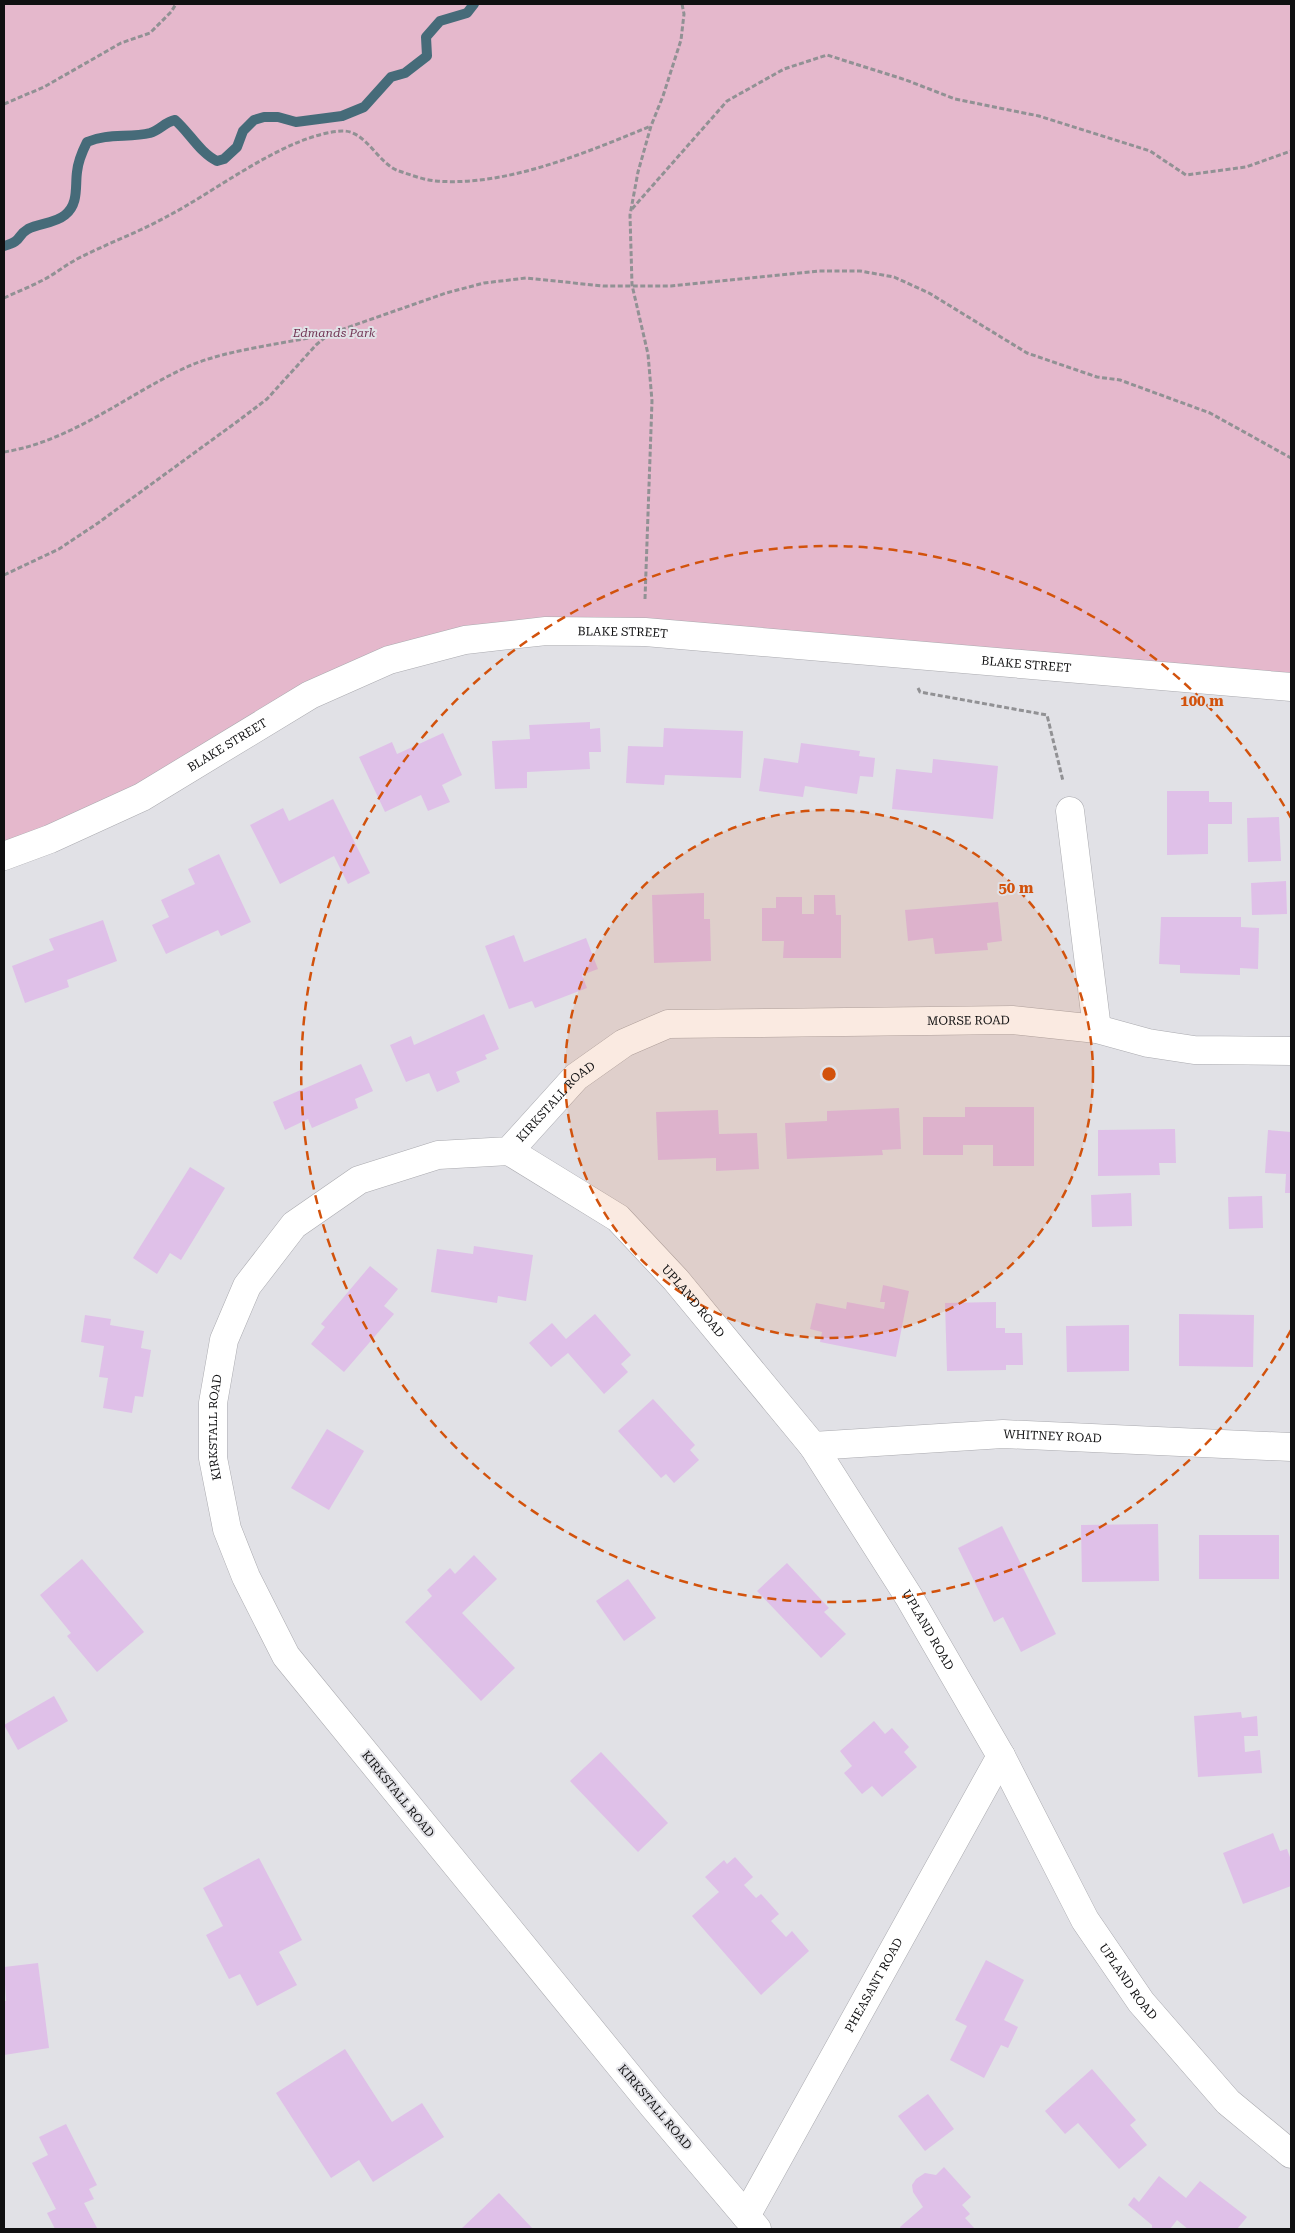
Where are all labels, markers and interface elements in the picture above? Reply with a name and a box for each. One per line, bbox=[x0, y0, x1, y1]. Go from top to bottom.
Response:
park label: Edmands Park bbox=[292, 326, 376, 340]
street label: BLAKE STREET bbox=[578, 624, 669, 641]
street label: BLAKE STREET bbox=[981, 654, 1072, 675]
text: 100 m bbox=[1180, 692, 1224, 710]
street label: BLAKE STREET bbox=[185, 716, 270, 775]
text: 50 m bbox=[998, 879, 1034, 897]
street label: MORSE ROAD bbox=[927, 1013, 1010, 1028]
street label: KIRKSTALL ROAD bbox=[514, 1059, 598, 1145]
centre of rings bbox=[820, 1065, 838, 1083]
street label: UPLAND ROAD bbox=[659, 1262, 727, 1340]
street label: KIRKSTALL ROAD bbox=[206, 1373, 225, 1482]
street label: WHITNEY ROAD bbox=[1003, 1427, 1102, 1445]
street label: UPLAND ROAD bbox=[899, 1587, 957, 1673]
street label: KIRKSTALL ROAD bbox=[359, 1748, 437, 1840]
street label: PHEASANT ROAD bbox=[842, 1935, 906, 2035]
street label: UPLAND ROAD bbox=[1096, 1941, 1160, 2022]
street label: KIRKSTALL ROAD bbox=[615, 2062, 695, 2152]

